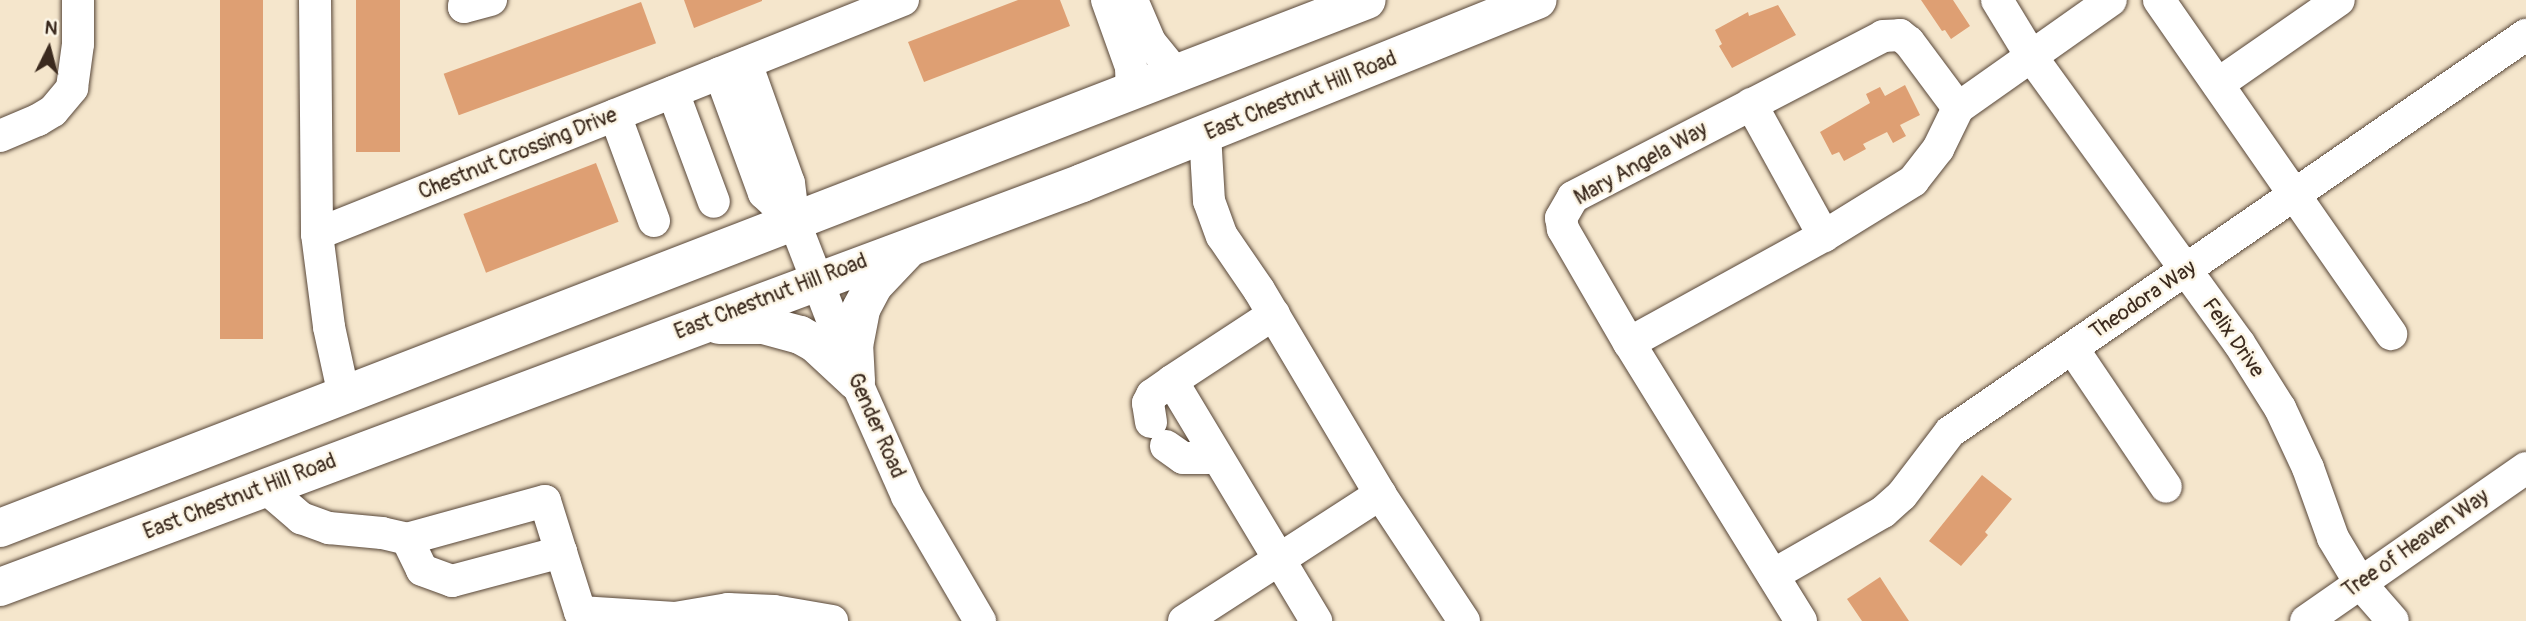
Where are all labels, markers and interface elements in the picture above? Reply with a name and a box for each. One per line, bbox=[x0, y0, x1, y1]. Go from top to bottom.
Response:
north arrow bbox=[14, 14, 84, 84]
text: N bbox=[44, 16, 59, 41]
street label: East Chestnut Hill Road bbox=[1201, 46, 1401, 146]
street label: Chestnut Crossing Drive bbox=[415, 103, 621, 205]
street label: Mary Angela Way bbox=[1570, 117, 1712, 211]
street label: East Chestnut Hill Road bbox=[671, 249, 871, 345]
street label: Theodora Way bbox=[2085, 255, 2201, 345]
street label: Felix Drive bbox=[2197, 294, 2269, 382]
street label: Gender Road bbox=[842, 370, 910, 482]
street label: East Chestnut Hill Road bbox=[140, 449, 340, 545]
street label: Tree of Heaven Way bbox=[2338, 484, 2494, 604]

